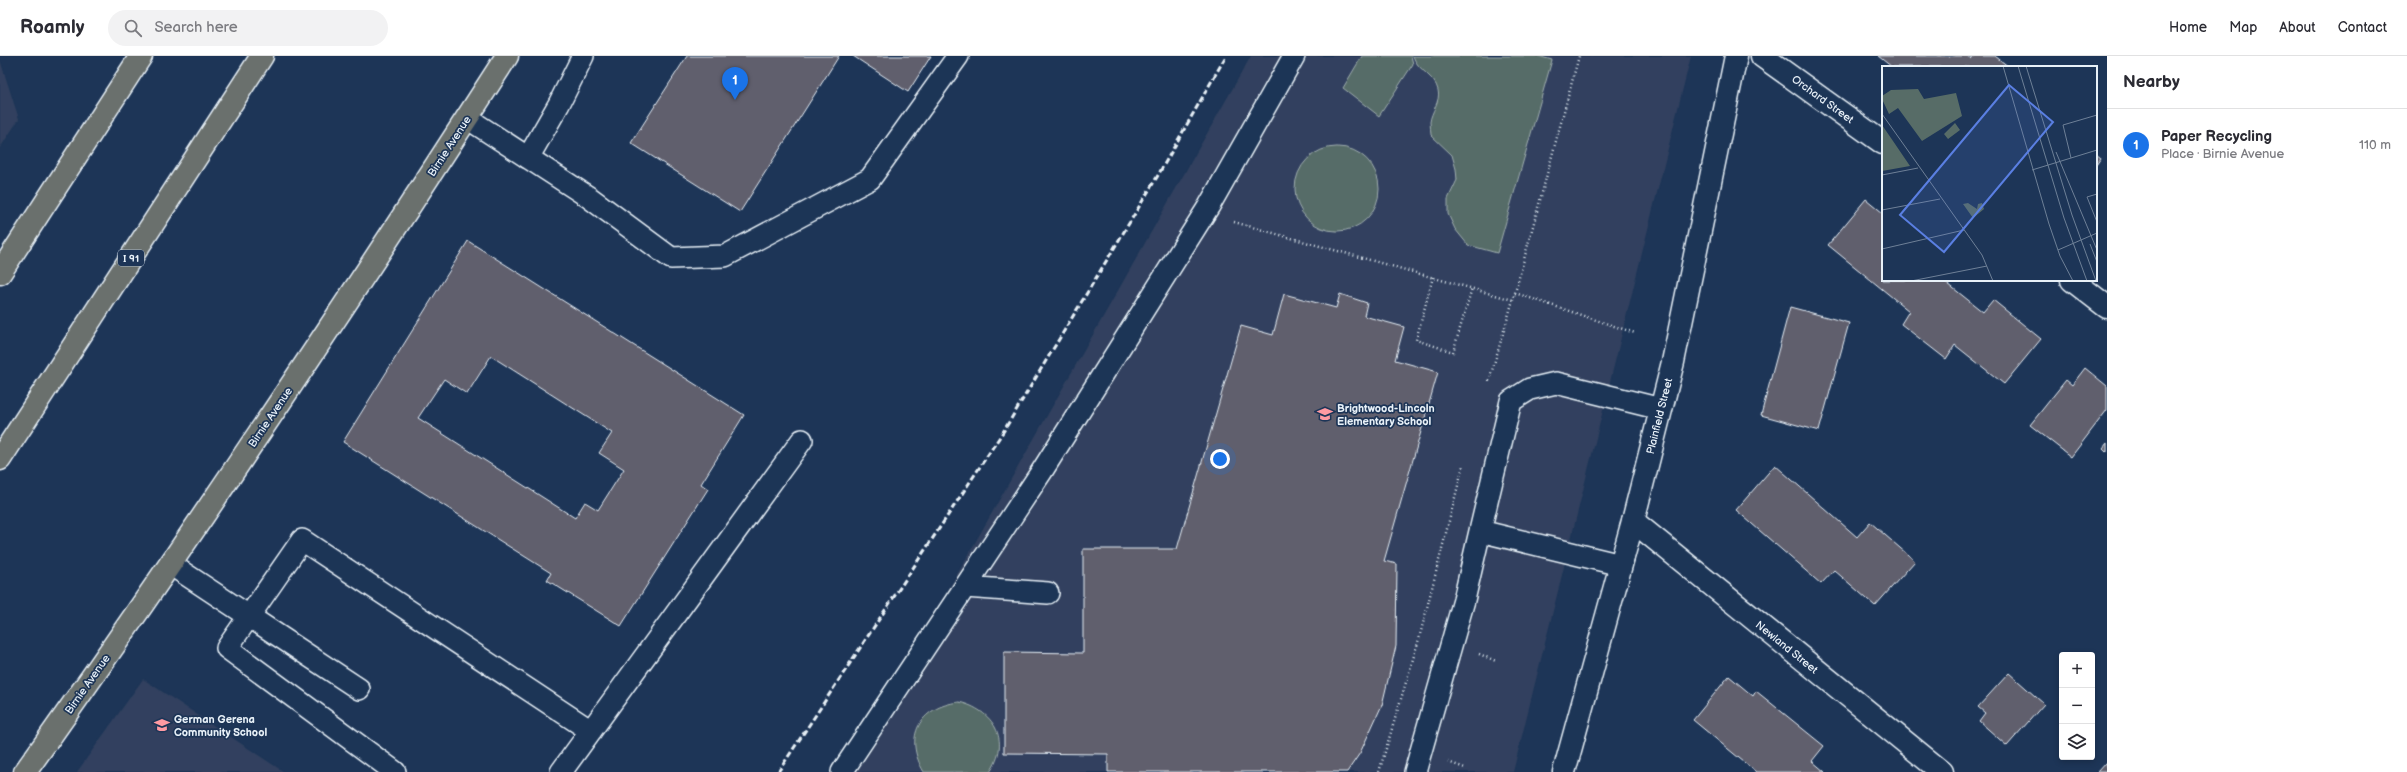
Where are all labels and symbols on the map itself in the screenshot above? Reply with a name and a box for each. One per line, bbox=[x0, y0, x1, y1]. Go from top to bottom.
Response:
inset map bbox=[1882, 66, 2097, 281]
pin: 1 bbox=[722, 67, 748, 100]
street label: Orchard Street bbox=[1789, 73, 1857, 127]
street label: Birnie Avenue bbox=[425, 113, 474, 179]
road number: I 91 bbox=[118, 250, 144, 266]
street label: Plainfield Street bbox=[1644, 376, 1675, 455]
street label: Birnie Avenue bbox=[246, 385, 295, 450]
place label: Brightwood-Lincoln Elementary School bbox=[1337, 402, 1435, 428]
school or university icon: Brightwood-Lincoln Elementary School bbox=[1316, 405, 1334, 423]
your location bbox=[1210, 449, 1230, 469]
street label: Newland Street bbox=[1753, 618, 1821, 677]
street label: Birnie Avenue bbox=[62, 652, 113, 716]
place label: German Gerena Community School bbox=[174, 713, 267, 739]
school or university icon: German Gerena Community School bbox=[153, 716, 171, 734]

